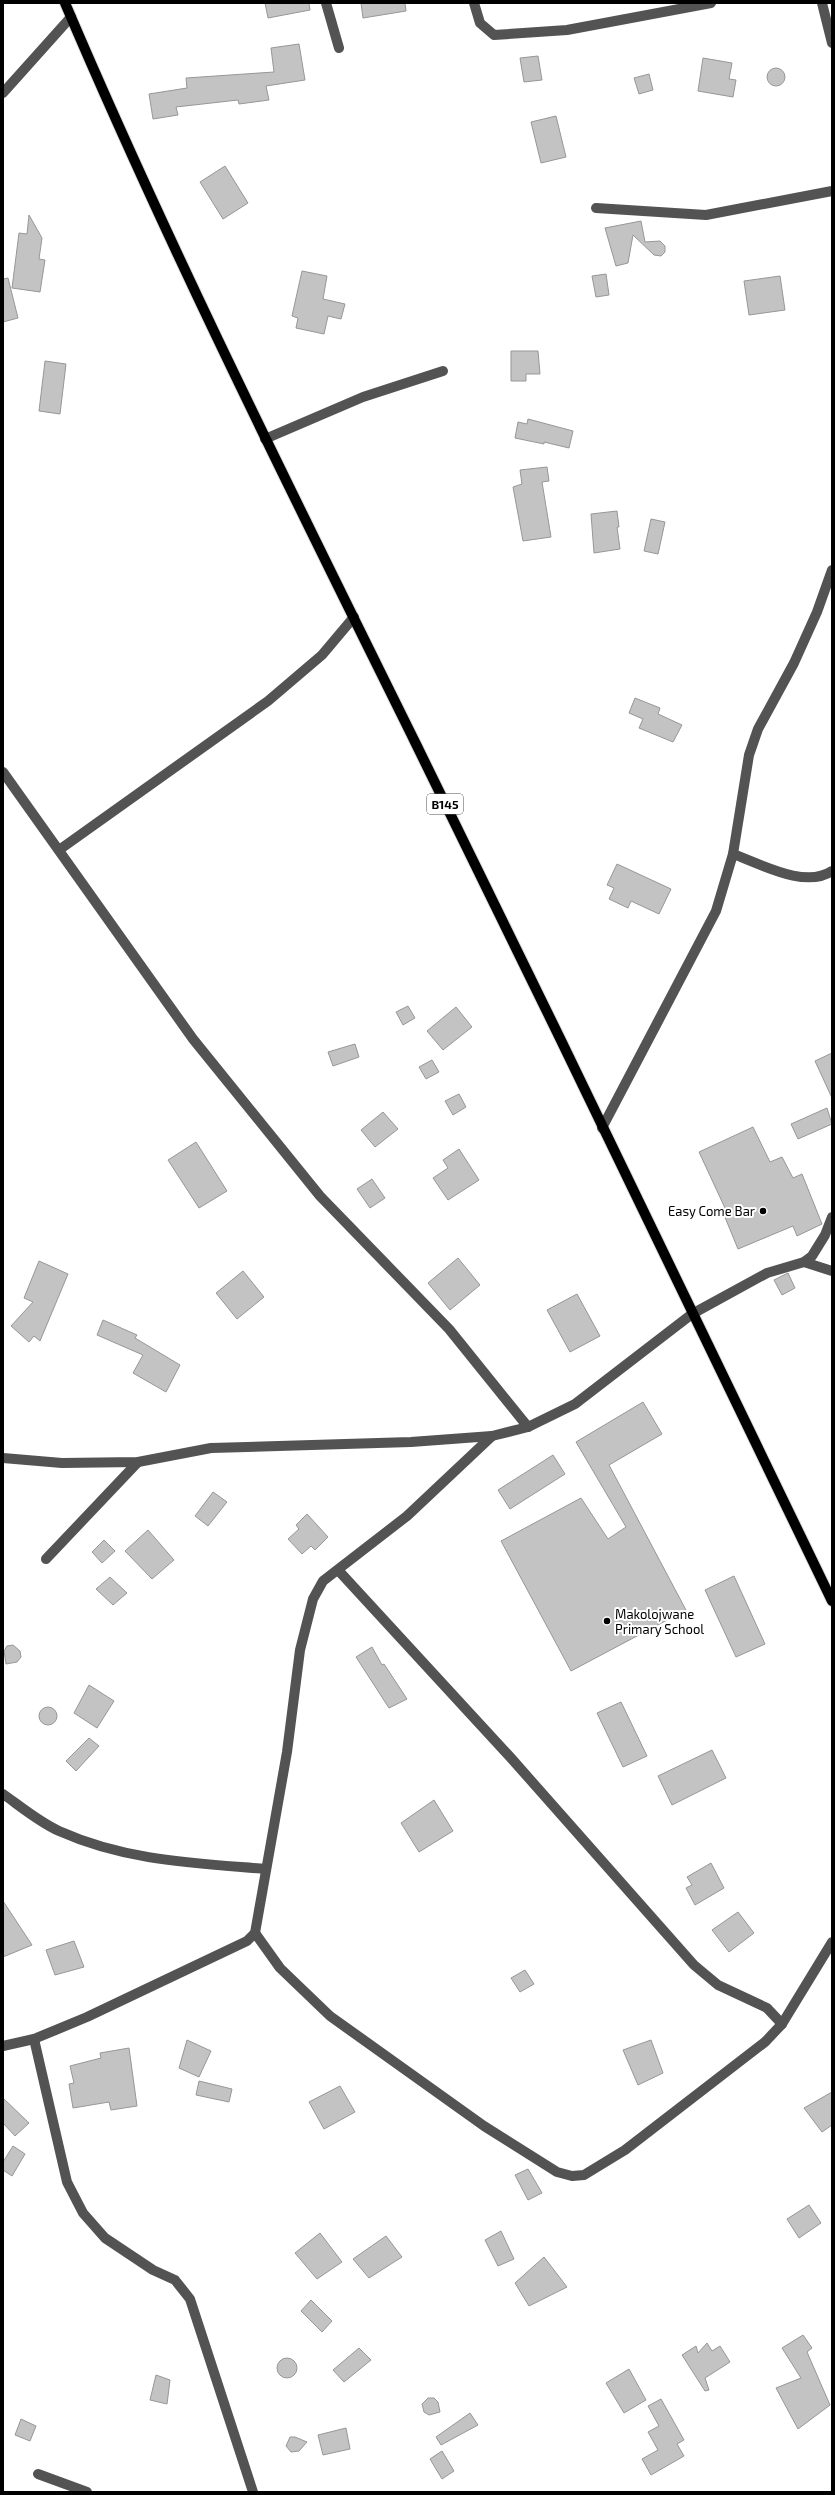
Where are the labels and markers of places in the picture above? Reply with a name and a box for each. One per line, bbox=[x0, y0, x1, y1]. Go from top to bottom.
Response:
place label: Easy Come Bar bbox=[668, 1203, 755, 1219]
marker: Easy Come Bar bbox=[758, 1206, 768, 1216]
place label: Makolojwane Primary School bbox=[615, 1606, 704, 1637]
marker: Makolojwane Primary School bbox=[602, 1616, 612, 1626]

